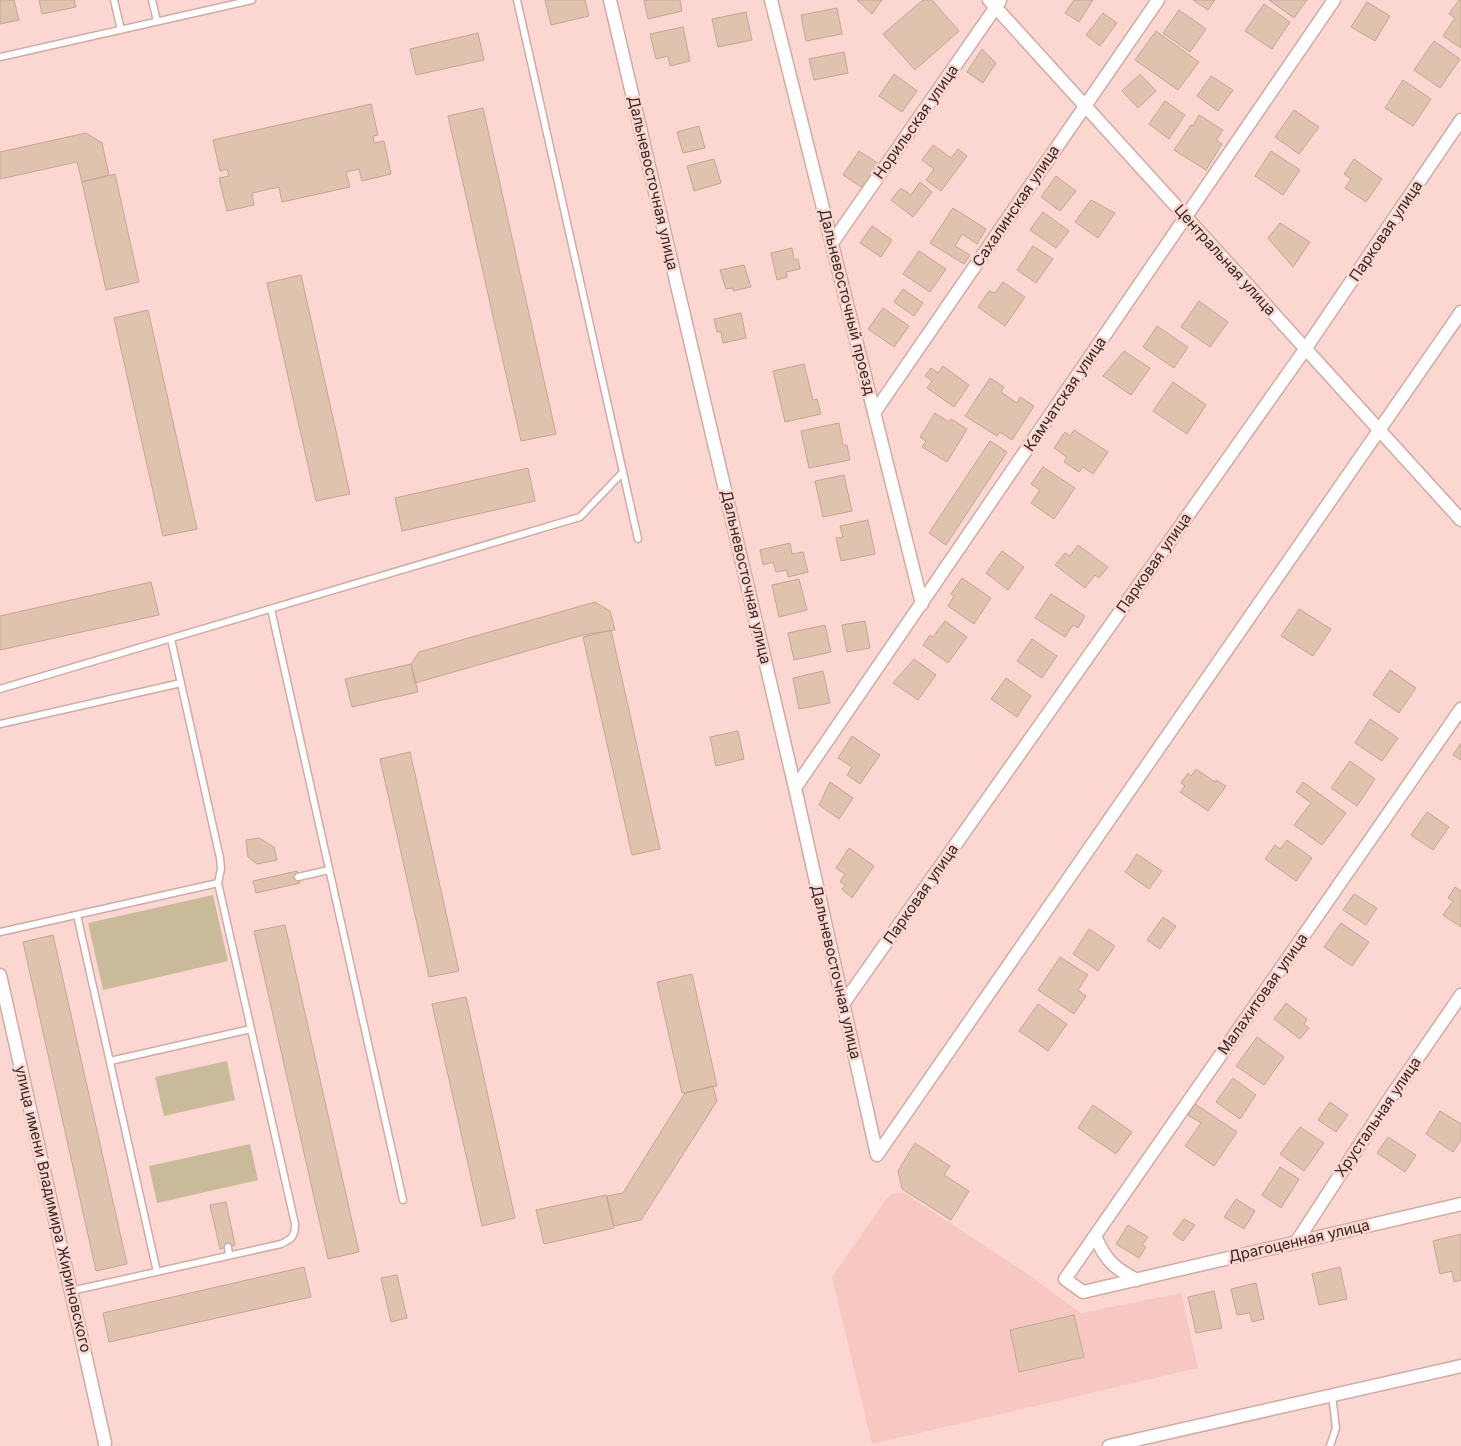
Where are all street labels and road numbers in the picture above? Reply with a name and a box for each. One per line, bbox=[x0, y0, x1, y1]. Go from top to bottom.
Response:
street label: Норильская улица bbox=[869, 61, 962, 183]
street label: Дальневосточная улица bbox=[624, 94, 683, 272]
street label: Сахалинская улица bbox=[968, 141, 1063, 270]
street label: Парковая улица bbox=[1345, 177, 1426, 285]
street label: Центральная улица bbox=[1171, 200, 1280, 319]
street label: Дальневосточный проезд bbox=[815, 207, 880, 397]
street label: Камчатская улица bbox=[1019, 333, 1110, 455]
street label: Дальневосточная улица bbox=[717, 488, 776, 666]
street label: Парковая улица bbox=[1112, 509, 1195, 616]
street label: Парковая улица bbox=[879, 840, 962, 947]
street label: Дальневосточная улица bbox=[807, 883, 866, 1061]
street label: Малахитовая улица bbox=[1214, 929, 1312, 1058]
street label: Хрустальная улица bbox=[1330, 1053, 1425, 1180]
street label: улица имени Владимира Жириновского bbox=[11, 1064, 96, 1354]
street label: Драгоценная улица bbox=[1226, 1215, 1371, 1266]

